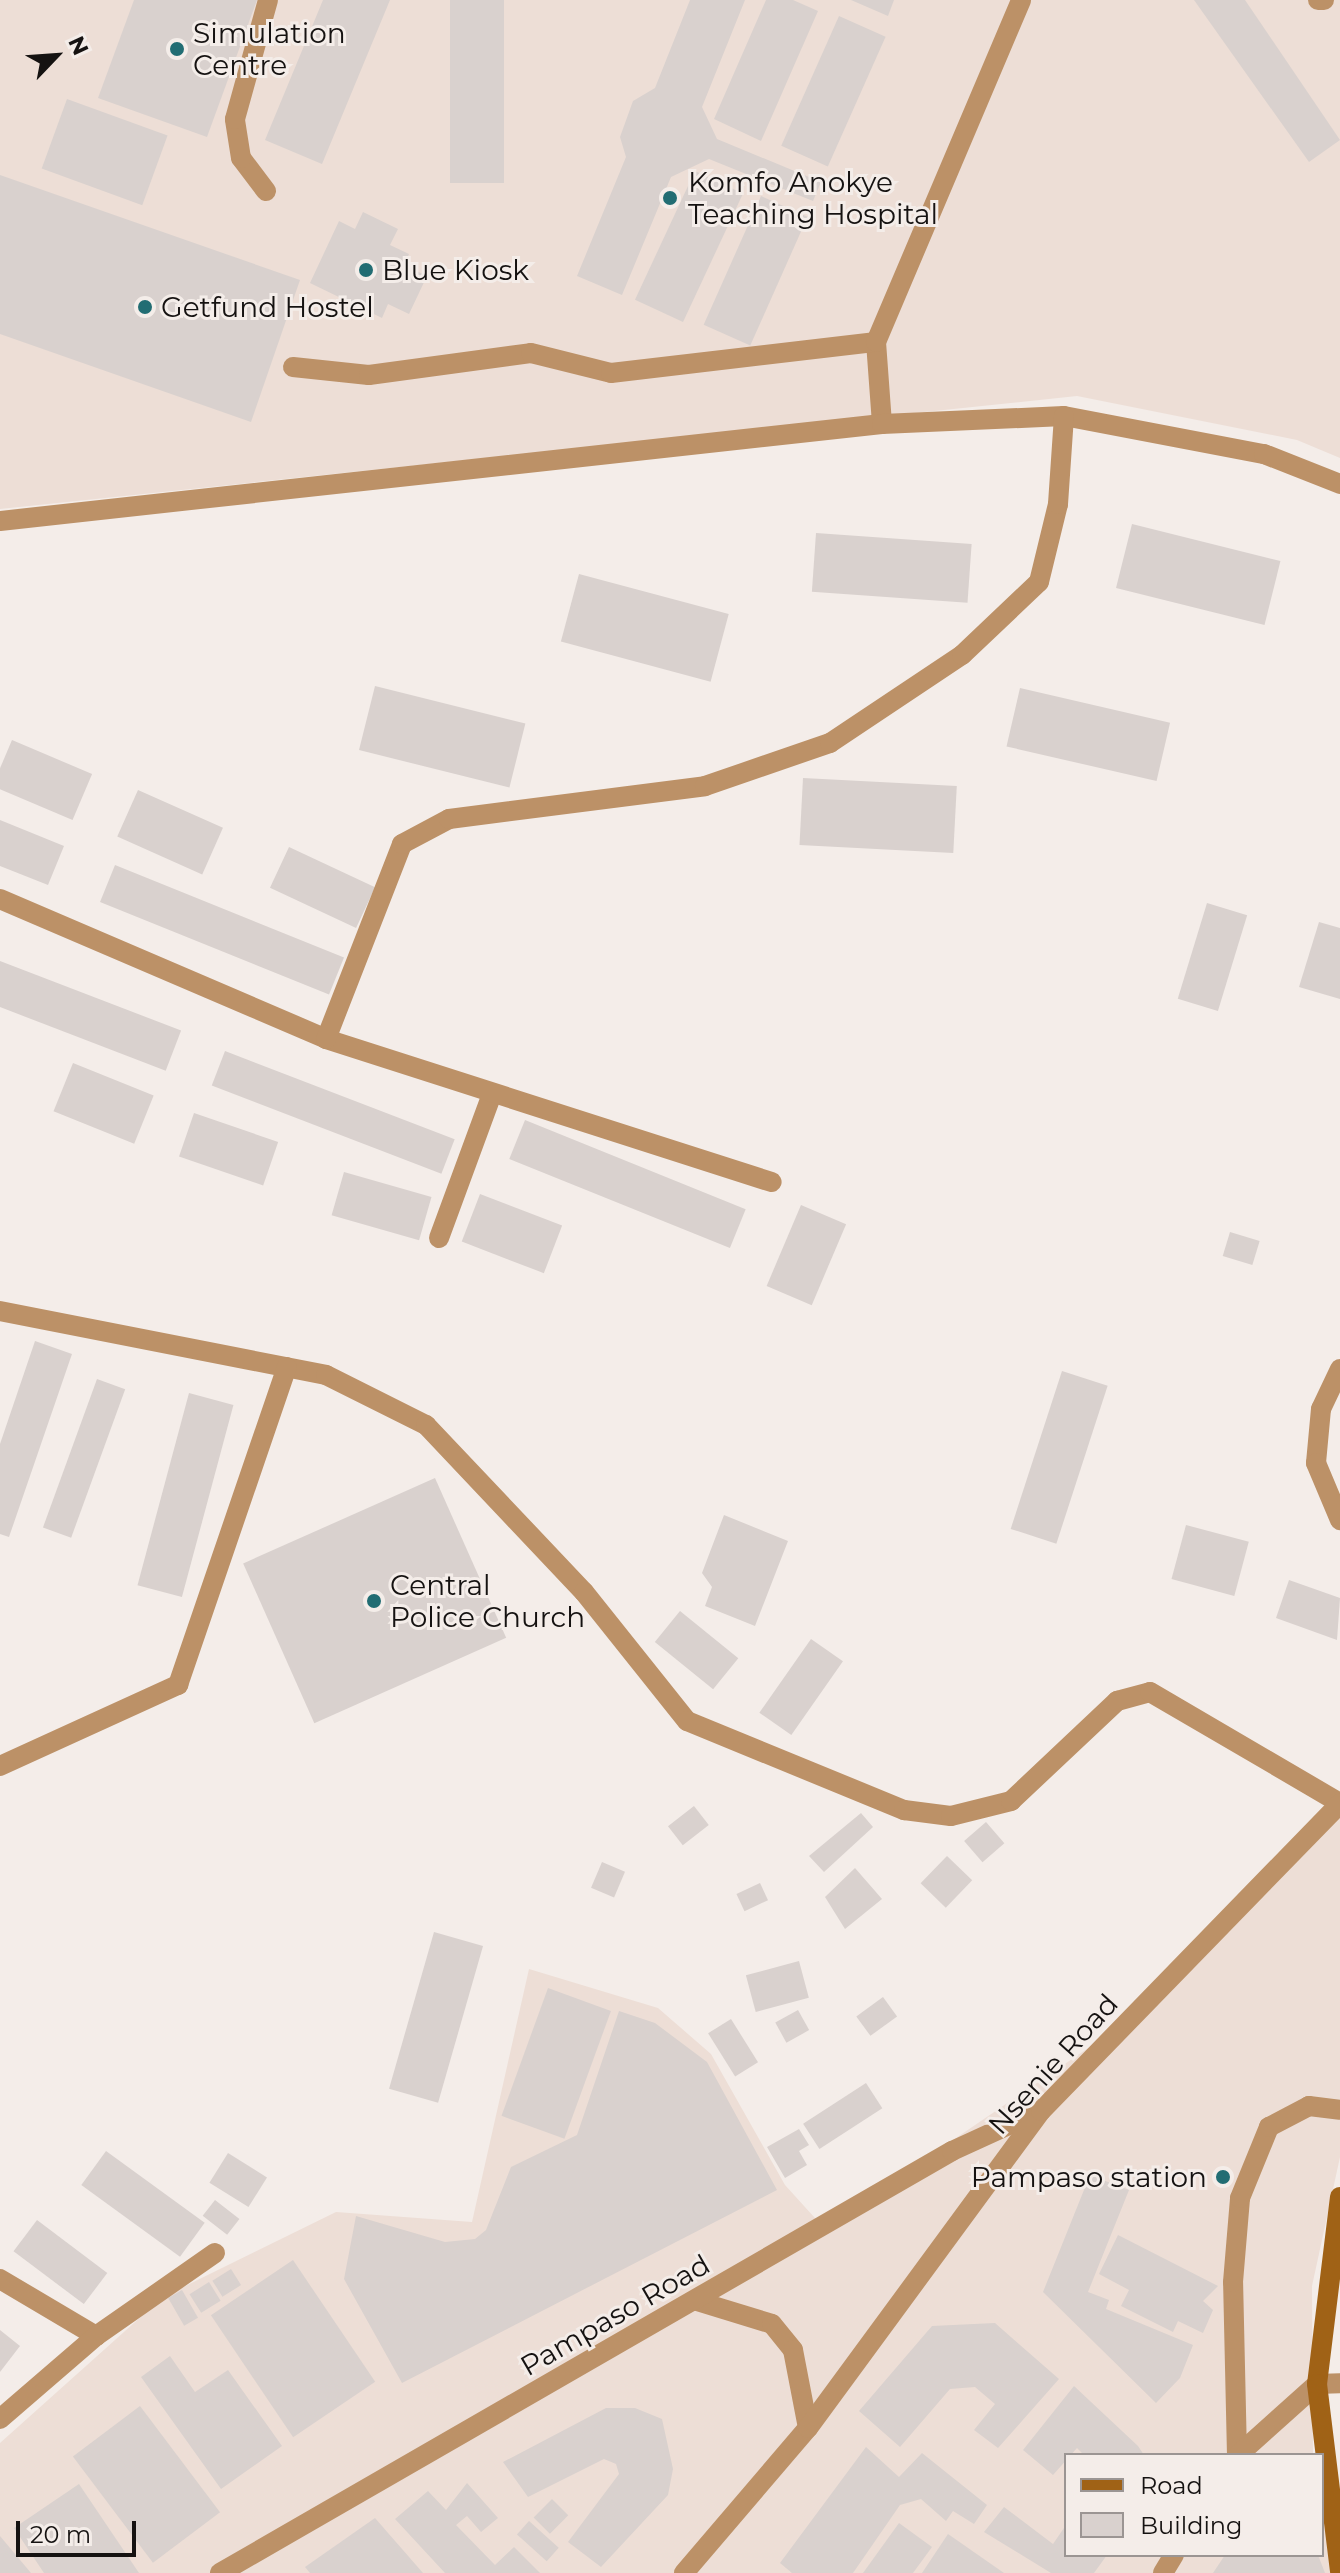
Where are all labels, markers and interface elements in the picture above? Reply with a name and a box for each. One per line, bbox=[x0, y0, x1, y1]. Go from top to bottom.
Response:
north arrow bbox=[16, 16, 96, 96]
place label: Simulation Centre bbox=[193, 16, 346, 82]
text: N bbox=[62, 32, 94, 59]
marker: Simulation Centre bbox=[168, 40, 186, 58]
place label: Komfo Anokye Teaching Hospital bbox=[688, 165, 938, 231]
marker: Komfo Anokye Teaching Hospital bbox=[659, 187, 681, 209]
place label: Blue Kiosk bbox=[382, 253, 529, 287]
marker: Blue Kiosk bbox=[357, 261, 375, 279]
place label: Getfund Hostel bbox=[161, 290, 374, 324]
marker: Getfund Hostel bbox=[136, 298, 154, 316]
place label: Central Police Church bbox=[390, 1568, 585, 1634]
marker: Central Police Church bbox=[365, 1592, 383, 1610]
street label: Nsenie Road bbox=[981, 1987, 1125, 2141]
place label: Pampaso station bbox=[971, 2160, 1207, 2194]
marker: Pampaso station bbox=[1214, 2168, 1232, 2186]
street label: Pampaso Road bbox=[514, 2247, 716, 2383]
legend bbox=[1064, 2453, 1324, 2557]
text: Road bbox=[1140, 2471, 1203, 2500]
scale bar bbox=[20, 2505, 140, 2555]
text: Building bbox=[1140, 2511, 1243, 2540]
text: 20 m bbox=[30, 2520, 91, 2549]

